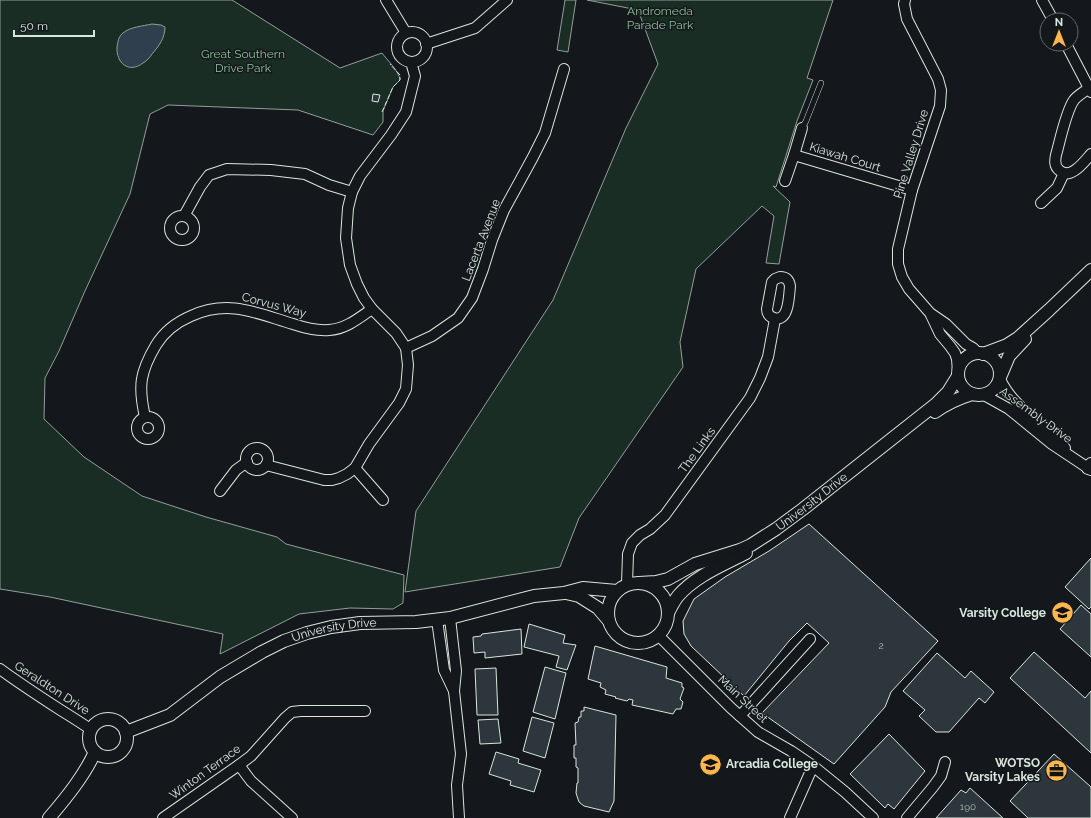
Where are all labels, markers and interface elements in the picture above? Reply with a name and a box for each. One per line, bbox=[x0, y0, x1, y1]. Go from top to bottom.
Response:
park label: Andromeda Parade Park bbox=[627, 4, 694, 32]
scale bar bbox=[14, 12, 94, 38]
north arrow bbox=[1039, 12, 1079, 52]
text: N bbox=[1055, 16, 1063, 29]
text: 50 m bbox=[20, 19, 48, 33]
park label: Great Southern Drive Park bbox=[201, 47, 285, 75]
street label: Pine Valley Drive bbox=[891, 108, 931, 200]
street label: Kiawah Court bbox=[808, 140, 882, 174]
street label: Lacerta Avenue bbox=[459, 197, 503, 283]
street label: Corvus Way bbox=[240, 290, 308, 320]
street label: Assembly Drive bbox=[997, 384, 1075, 446]
street label: The Links bbox=[676, 424, 718, 476]
street label: University Drive bbox=[773, 470, 850, 534]
school or university icon: Varsity College bbox=[1049, 600, 1075, 626]
place label: Varsity College bbox=[959, 606, 1046, 620]
street label: University Drive bbox=[290, 616, 377, 645]
house number: 2 bbox=[878, 640, 884, 651]
street label: Geraldton Drive bbox=[12, 658, 92, 718]
street label: Main Street bbox=[715, 672, 771, 726]
street label: Winton Terrace bbox=[167, 742, 243, 802]
school or university icon: Arcadia College bbox=[698, 751, 724, 777]
place label: WOTSO Varsity Lakes bbox=[965, 756, 1040, 784]
place label: Arcadia College bbox=[726, 757, 818, 771]
office icon: WOTSO Varsity Lakes bbox=[1043, 757, 1069, 783]
house number: 190 bbox=[960, 801, 976, 812]

